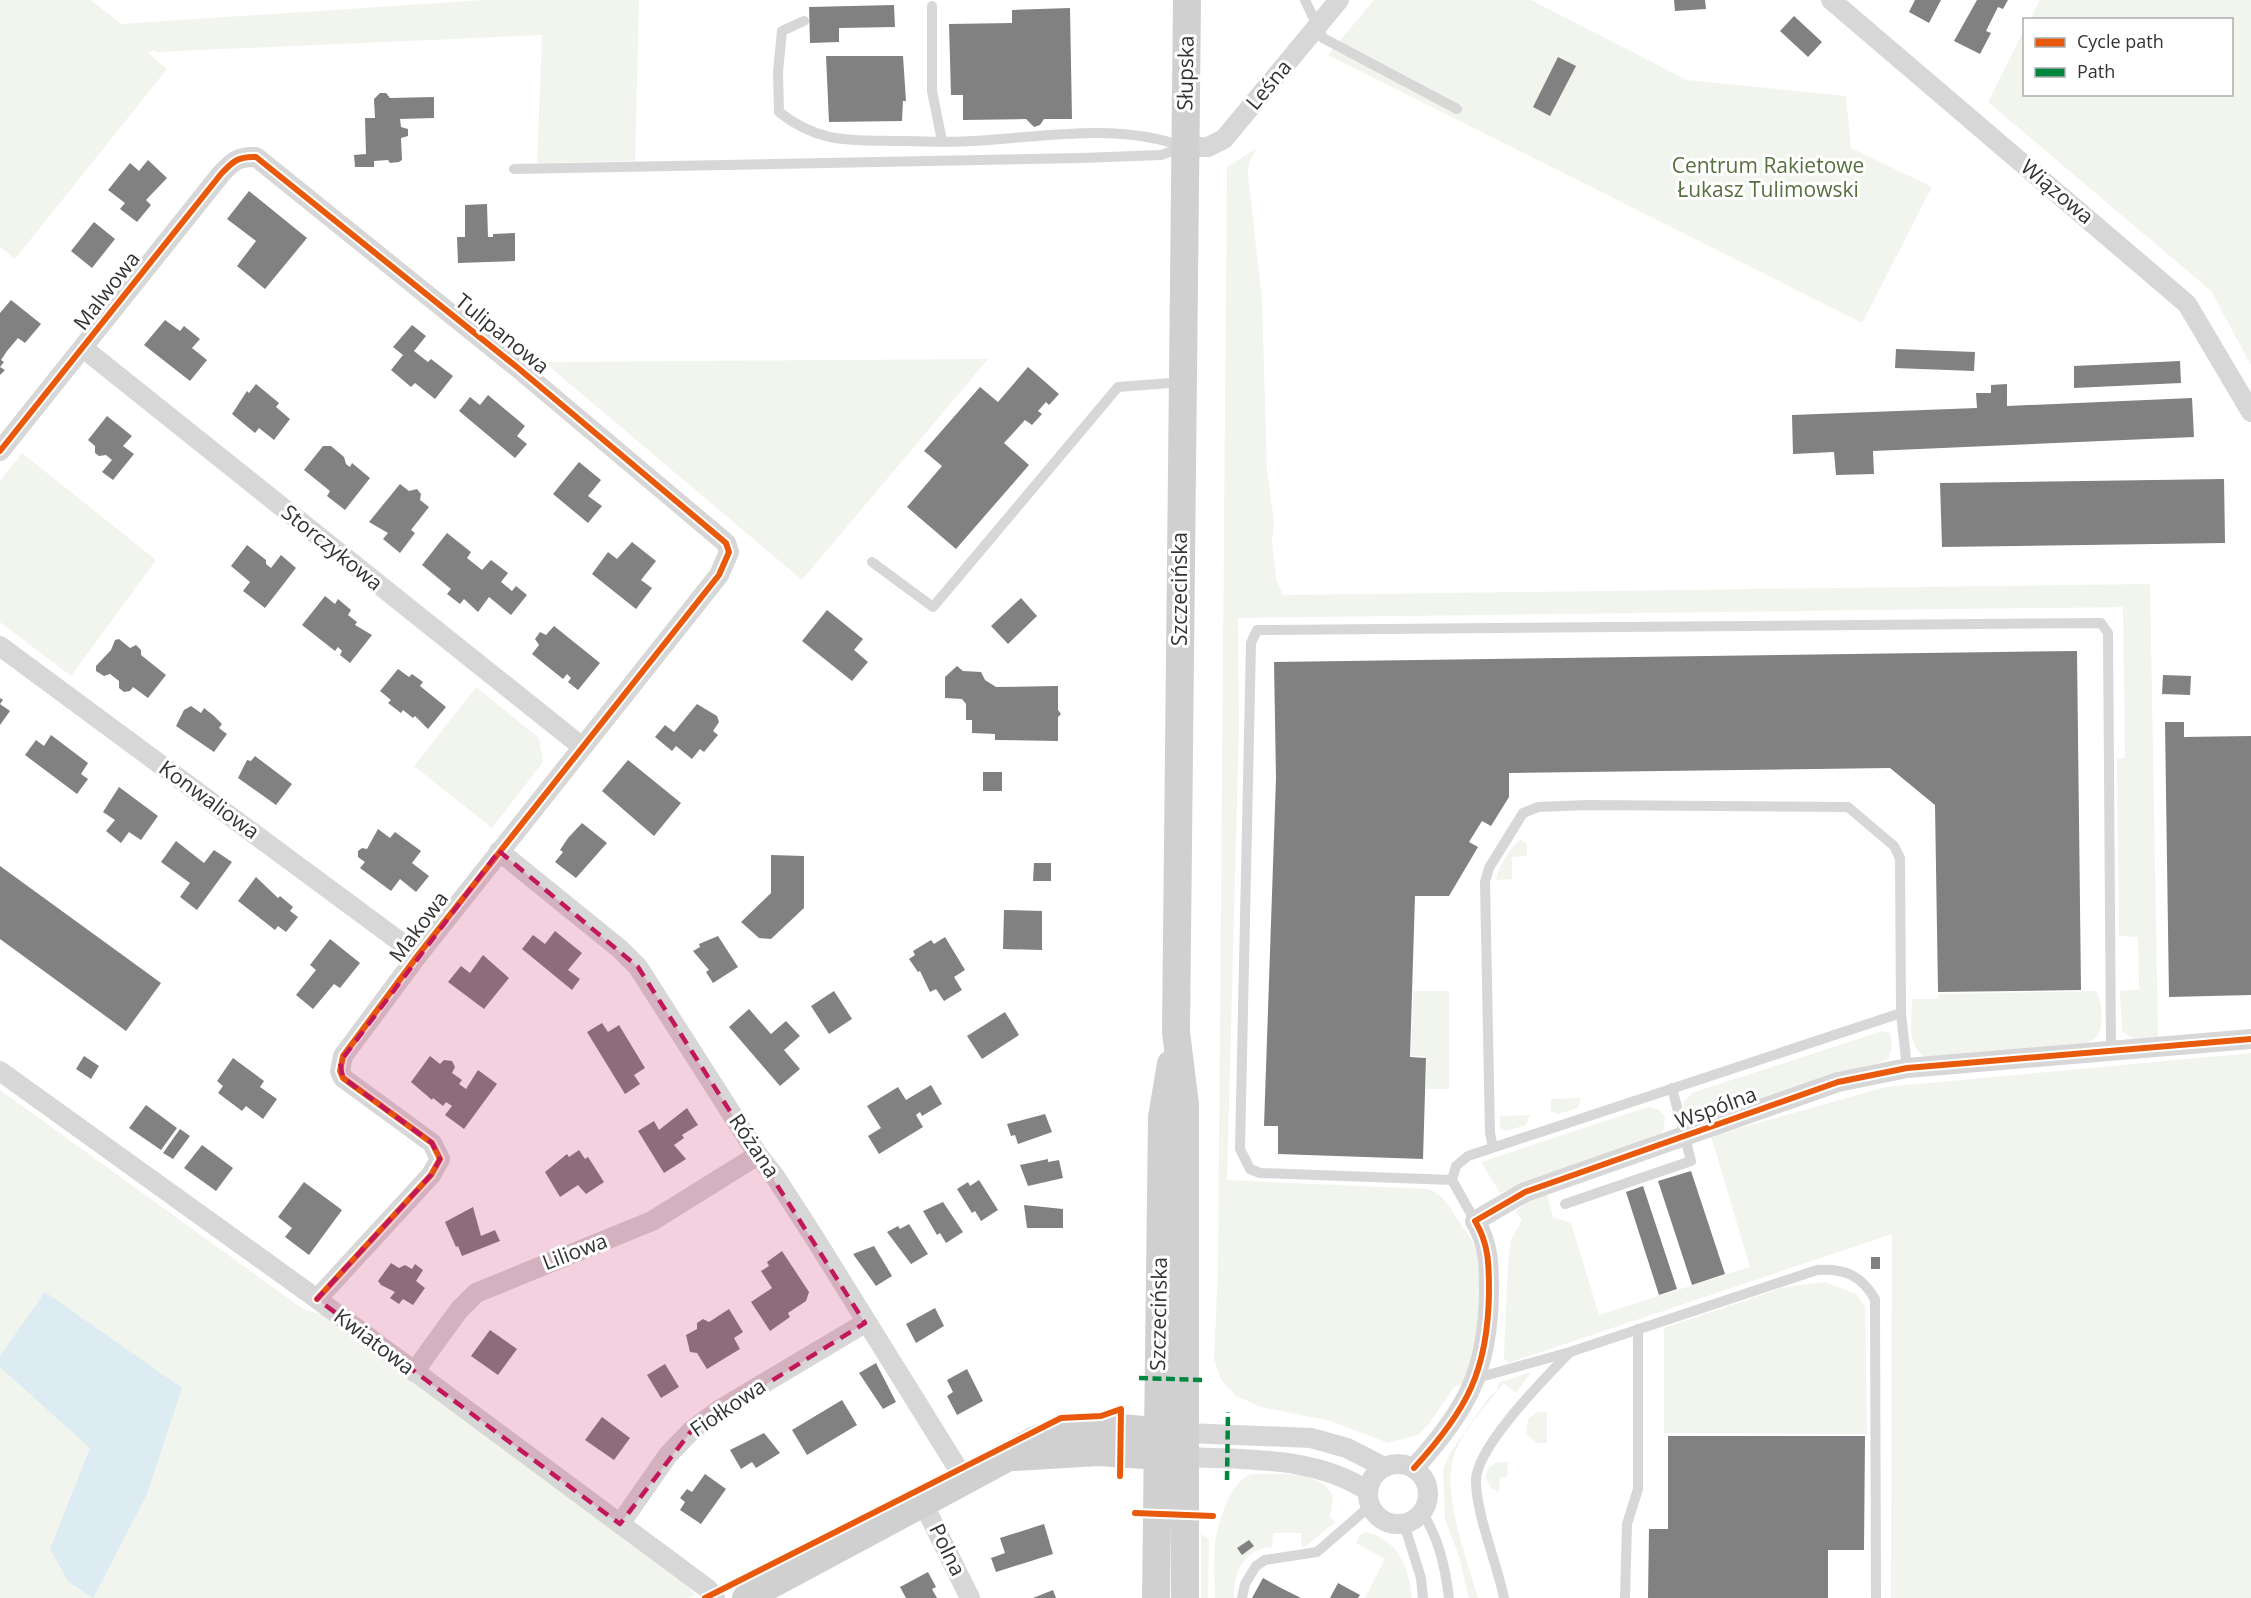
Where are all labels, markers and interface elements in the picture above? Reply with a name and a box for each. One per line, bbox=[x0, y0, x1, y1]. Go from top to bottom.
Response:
legend bbox=[2023, 18, 2233, 96]
text: Cycle path bbox=[2077, 29, 2164, 53]
street label: Słupska bbox=[1170, 35, 1200, 111]
street label: Leśna bbox=[1239, 53, 1297, 115]
text: Path bbox=[2077, 59, 2115, 83]
park label: Centrum Rakietowe Łukasz Tulimowski bbox=[1672, 151, 1864, 203]
street label: Wiązowa bbox=[2015, 153, 2100, 230]
street label: Malwowa bbox=[67, 245, 146, 336]
street label: Tulipanowa bbox=[450, 287, 555, 380]
street label: Storczykowa bbox=[276, 498, 389, 597]
street label: Szczecińska bbox=[1165, 532, 1193, 646]
street label: Konwaliowa bbox=[154, 753, 265, 845]
street label: Makowa bbox=[382, 885, 454, 968]
street label: Wspólna bbox=[1671, 1079, 1760, 1135]
street label: Różana bbox=[723, 1108, 786, 1183]
street label: Liliowa bbox=[538, 1226, 611, 1276]
street label: Szczecińska bbox=[1143, 1257, 1173, 1371]
street label: Kwiatowa bbox=[329, 1302, 421, 1381]
street label: Fiołkowa bbox=[684, 1372, 771, 1443]
street label: Polna bbox=[923, 1519, 973, 1580]

